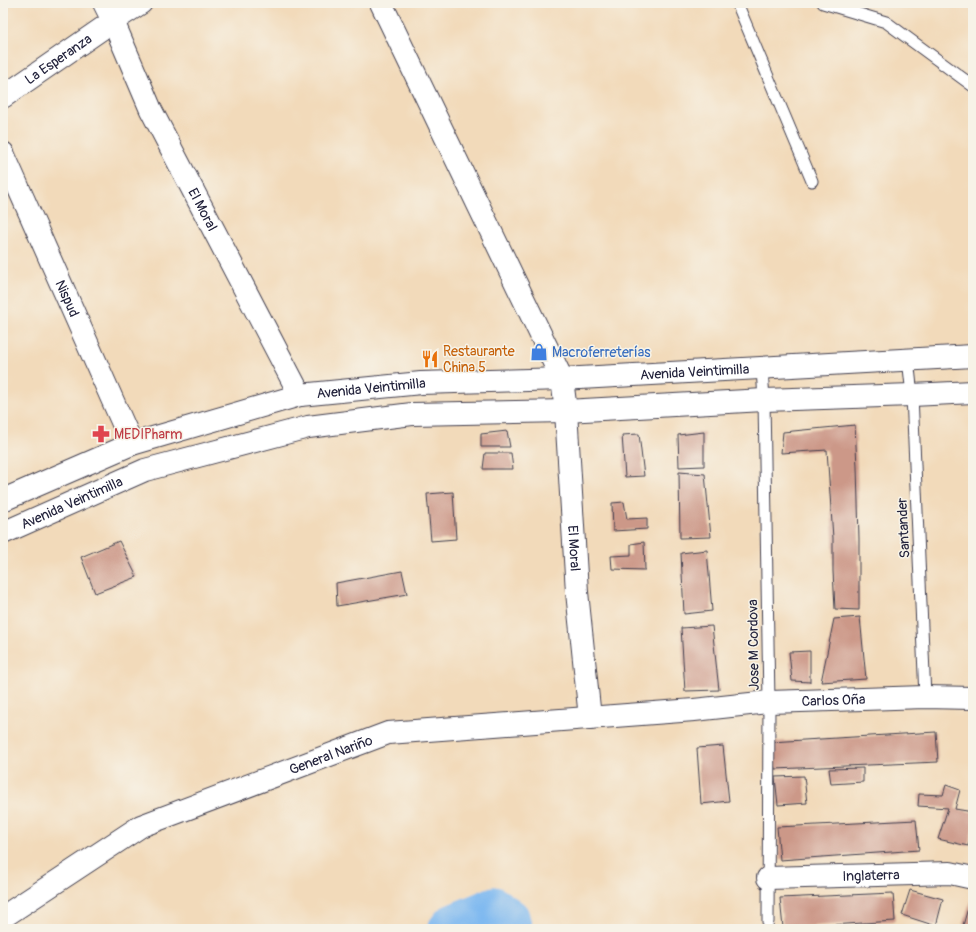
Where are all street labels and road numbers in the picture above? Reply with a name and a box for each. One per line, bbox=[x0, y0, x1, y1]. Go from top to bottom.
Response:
street label: La Esperanza bbox=[22, 30, 95, 88]
street label: El Moral bbox=[184, 185, 221, 234]
street label: Nispud bbox=[51, 277, 83, 320]
street label: Avenida Veintimilla bbox=[639, 361, 750, 384]
street label: Avenida Veintimilla bbox=[316, 375, 426, 402]
street label: Avenida Veintimilla bbox=[18, 473, 125, 533]
street label: Santander bbox=[893, 497, 914, 559]
street label: El Moral bbox=[564, 525, 584, 572]
street label: Jose M Cordova bbox=[744, 599, 763, 691]
street label: Carlos Oña bbox=[801, 691, 866, 710]
street label: General Nariño bbox=[287, 731, 375, 778]
street label: Inglaterra bbox=[842, 866, 900, 885]

